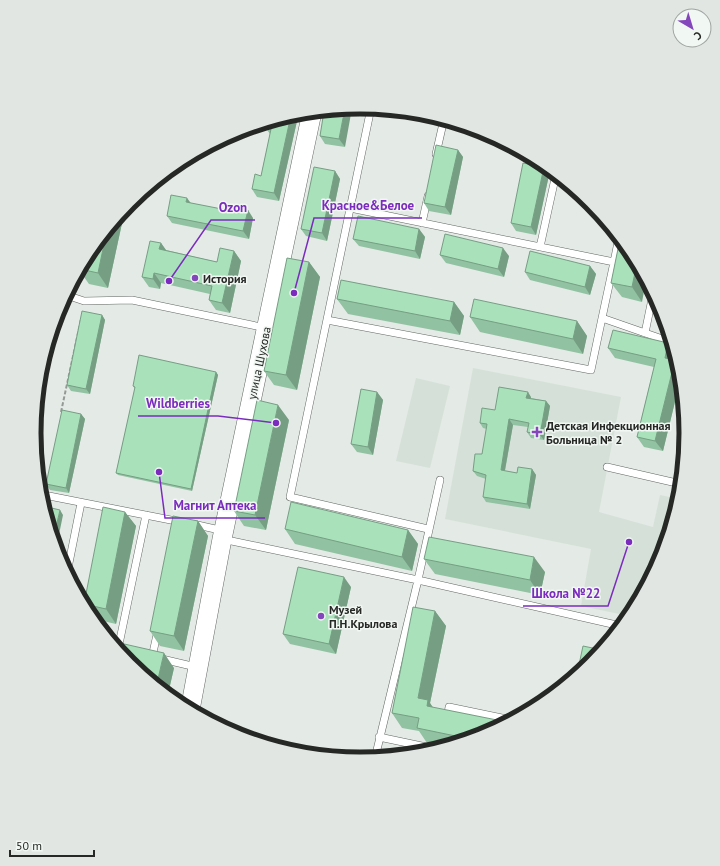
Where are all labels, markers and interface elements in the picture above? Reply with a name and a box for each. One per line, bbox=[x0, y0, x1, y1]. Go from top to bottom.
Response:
north arrow bbox=[672, 8, 712, 48]
text: С bbox=[691, 28, 705, 43]
callout: Красное&Белое bbox=[314, 193, 422, 218]
callout: Ozon bbox=[211, 195, 255, 220]
text: Красное&Белое bbox=[322, 197, 415, 214]
text: Ozon bbox=[219, 199, 247, 216]
place label: История bbox=[203, 271, 247, 286]
marker: История bbox=[190, 273, 200, 283]
street label: улица Шухова bbox=[244, 325, 274, 401]
callout: Wildberries bbox=[138, 391, 218, 416]
text: Wildberries bbox=[146, 395, 210, 412]
place label: Детская Инфекционная Больница № 2 bbox=[546, 418, 671, 447]
marker: Детская Инфекционная Больница № 2 bbox=[531, 426, 543, 438]
callout: Магнит Аптека bbox=[165, 493, 265, 518]
text: Магнит Аптека bbox=[173, 497, 257, 514]
callout: Школа №22 bbox=[523, 581, 608, 606]
text: Школа №22 bbox=[532, 585, 600, 602]
place label: Музей П.Н.Крылова bbox=[329, 602, 397, 631]
marker: Музей П.Н.Крылова bbox=[316, 611, 326, 621]
scale bar bbox=[10, 832, 94, 858]
text: 50 m bbox=[16, 838, 42, 853]

